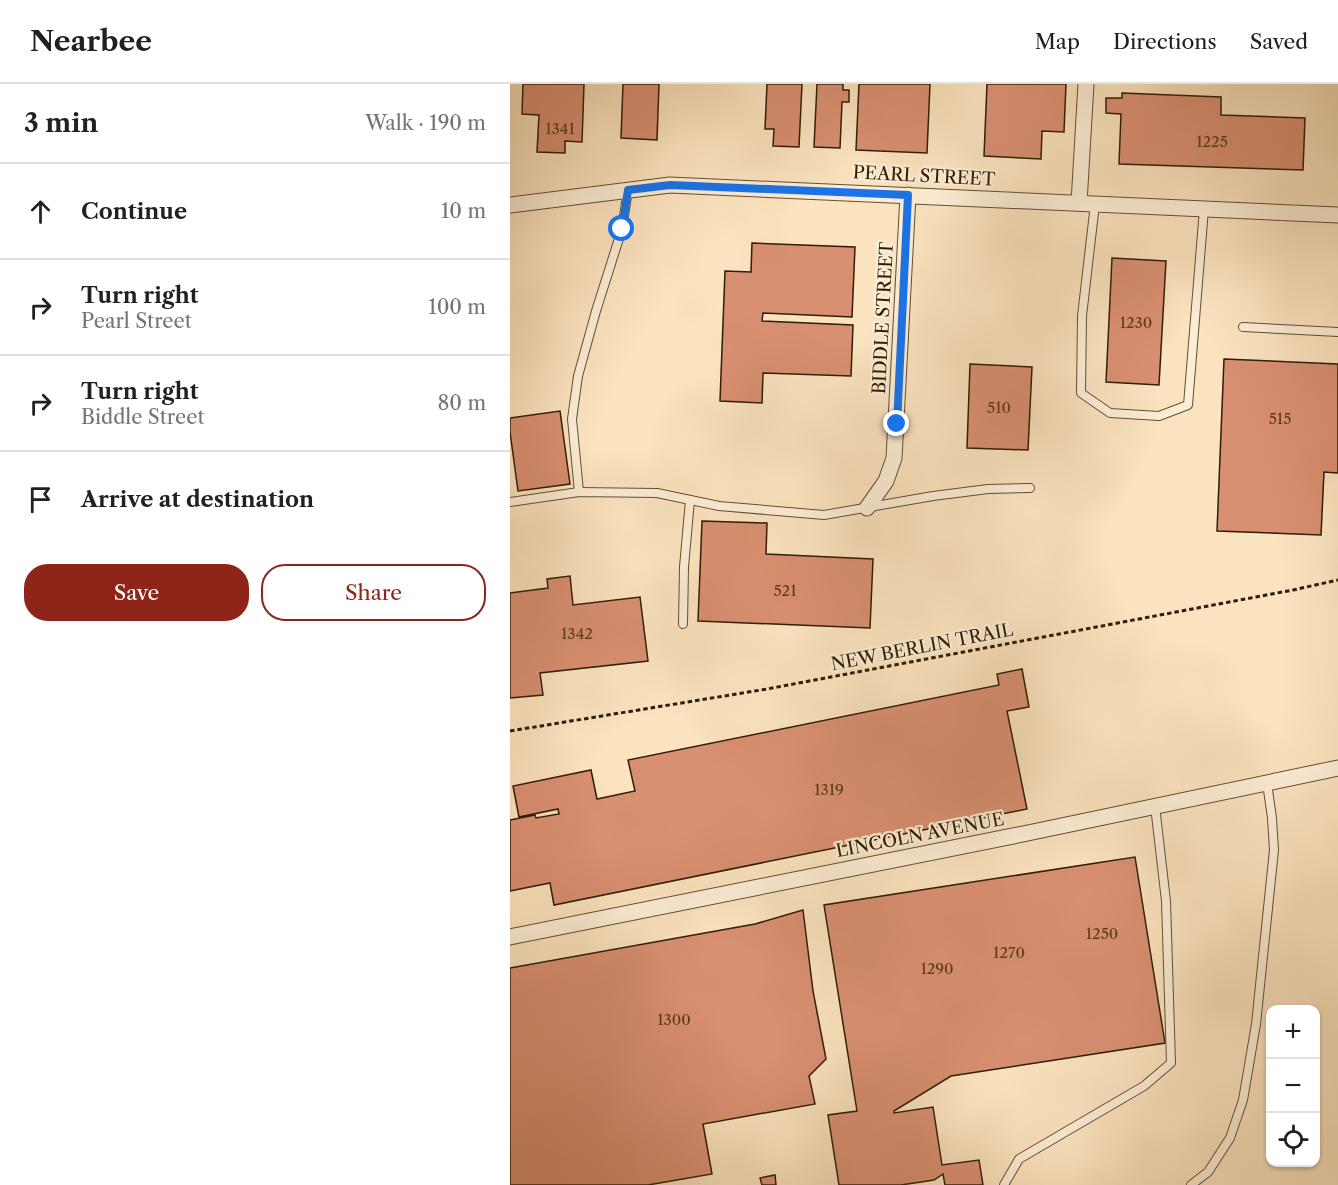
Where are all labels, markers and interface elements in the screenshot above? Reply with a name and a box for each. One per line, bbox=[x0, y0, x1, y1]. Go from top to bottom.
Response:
text: Nearbee bbox=[30, 24, 152, 58]
text: Map bbox=[1035, 29, 1080, 54]
text: Directions bbox=[1113, 29, 1217, 54]
text: Saved bbox=[1250, 29, 1308, 54]
text: 3 min bbox=[24, 107, 98, 139]
text: Walk · 190 m bbox=[365, 111, 486, 135]
house number: 1341 bbox=[545, 119, 575, 138]
house number: 1225 bbox=[1196, 132, 1228, 151]
street label: PEARL STREET bbox=[852, 161, 996, 191]
icon: ahead bbox=[24, 195, 57, 228]
text: Continue bbox=[81, 198, 187, 225]
text: 10 m bbox=[441, 199, 486, 223]
route start bbox=[608, 215, 634, 241]
street label: BIDDLE STREET bbox=[868, 241, 898, 395]
text: Turn right bbox=[81, 282, 199, 309]
icon: right bbox=[24, 291, 57, 324]
text: 100 m bbox=[428, 295, 486, 319]
text: Pearl Street bbox=[81, 309, 192, 333]
house number: 1230 bbox=[1120, 313, 1152, 332]
text: Turn right bbox=[81, 378, 199, 405]
icon: right bbox=[24, 387, 57, 420]
text: 80 m bbox=[438, 391, 486, 415]
house number: 510 bbox=[987, 398, 1011, 417]
text: Biddle Street bbox=[81, 405, 205, 429]
house number: 515 bbox=[1269, 409, 1291, 428]
route end bbox=[883, 410, 909, 436]
icon: arrive bbox=[24, 483, 57, 516]
text: Arrive at destination bbox=[81, 486, 314, 513]
button: Save bbox=[24, 564, 249, 621]
button: Share bbox=[261, 564, 486, 621]
house number: 521 bbox=[773, 581, 797, 600]
street label: NEW BERLIN TRAIL bbox=[829, 618, 1015, 675]
house number: 1342 bbox=[561, 624, 593, 643]
house number: 1319 bbox=[814, 780, 844, 799]
street label: LINCOLN AVENUE bbox=[834, 808, 1006, 862]
house number: 1250 bbox=[1086, 924, 1118, 943]
house number: 1270 bbox=[993, 943, 1025, 962]
house number: 1290 bbox=[920, 959, 954, 978]
map controls bbox=[1266, 1005, 1320, 1167]
button: + bbox=[1266, 1005, 1320, 1059]
house number: 1300 bbox=[657, 1010, 691, 1029]
button: − bbox=[1266, 1059, 1320, 1113]
button: locate bbox=[1266, 1113, 1320, 1167]

